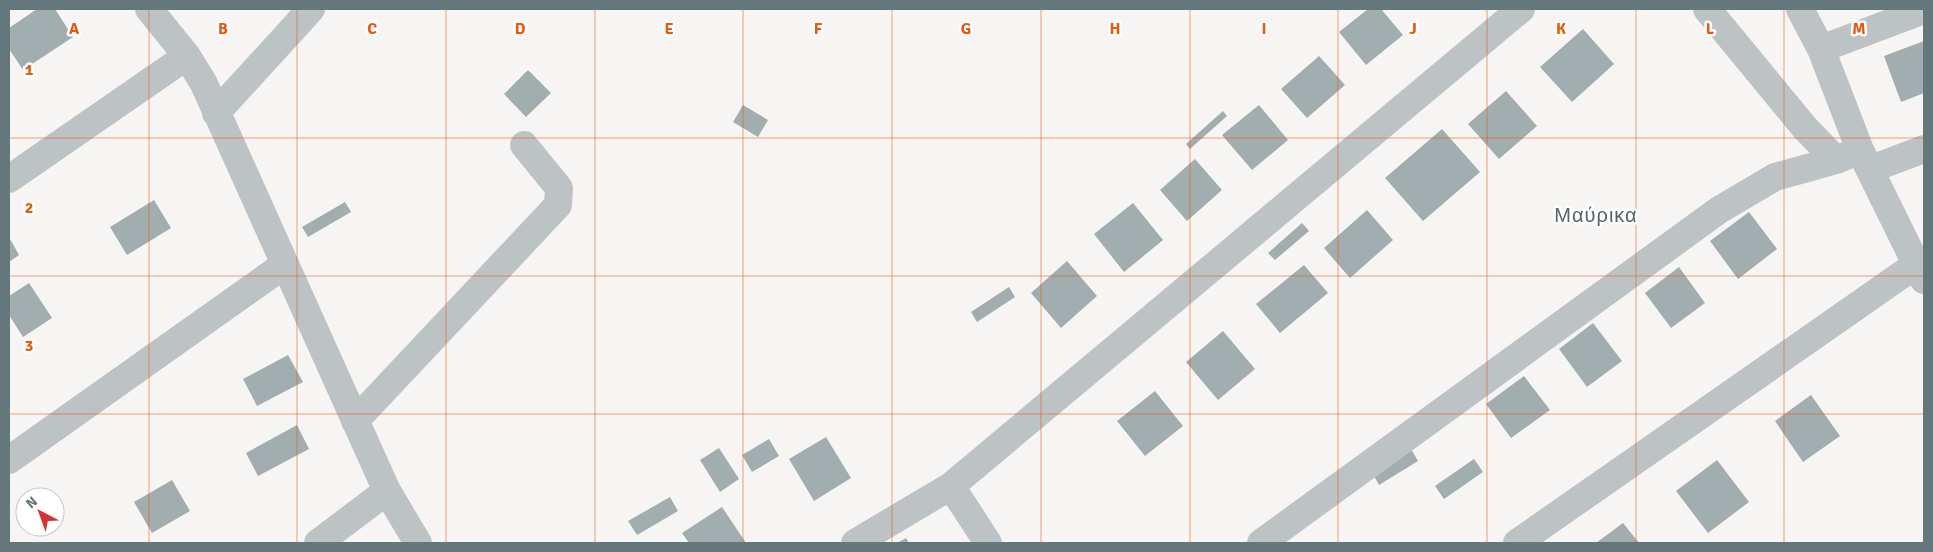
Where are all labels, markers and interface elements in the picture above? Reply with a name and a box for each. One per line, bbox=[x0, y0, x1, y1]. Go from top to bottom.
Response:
text: A bbox=[69, 19, 80, 39]
text: B bbox=[218, 19, 228, 39]
text: C bbox=[367, 19, 377, 39]
text: D bbox=[515, 19, 526, 39]
text: E bbox=[664, 19, 674, 39]
text: F bbox=[814, 19, 823, 39]
text: G bbox=[961, 19, 971, 39]
text: H bbox=[1110, 19, 1120, 39]
text: I bbox=[1261, 19, 1267, 39]
text: J bbox=[1409, 19, 1417, 39]
text: K bbox=[1556, 19, 1566, 39]
text: L bbox=[1706, 19, 1715, 39]
text: M bbox=[1852, 19, 1866, 39]
text: 1 bbox=[25, 60, 34, 80]
text: 2 bbox=[25, 198, 33, 218]
district label: Μαύρικα bbox=[1554, 203, 1638, 228]
text: 3 bbox=[25, 336, 33, 356]
north arrow bbox=[15, 487, 65, 537]
text: N bbox=[23, 493, 41, 512]

